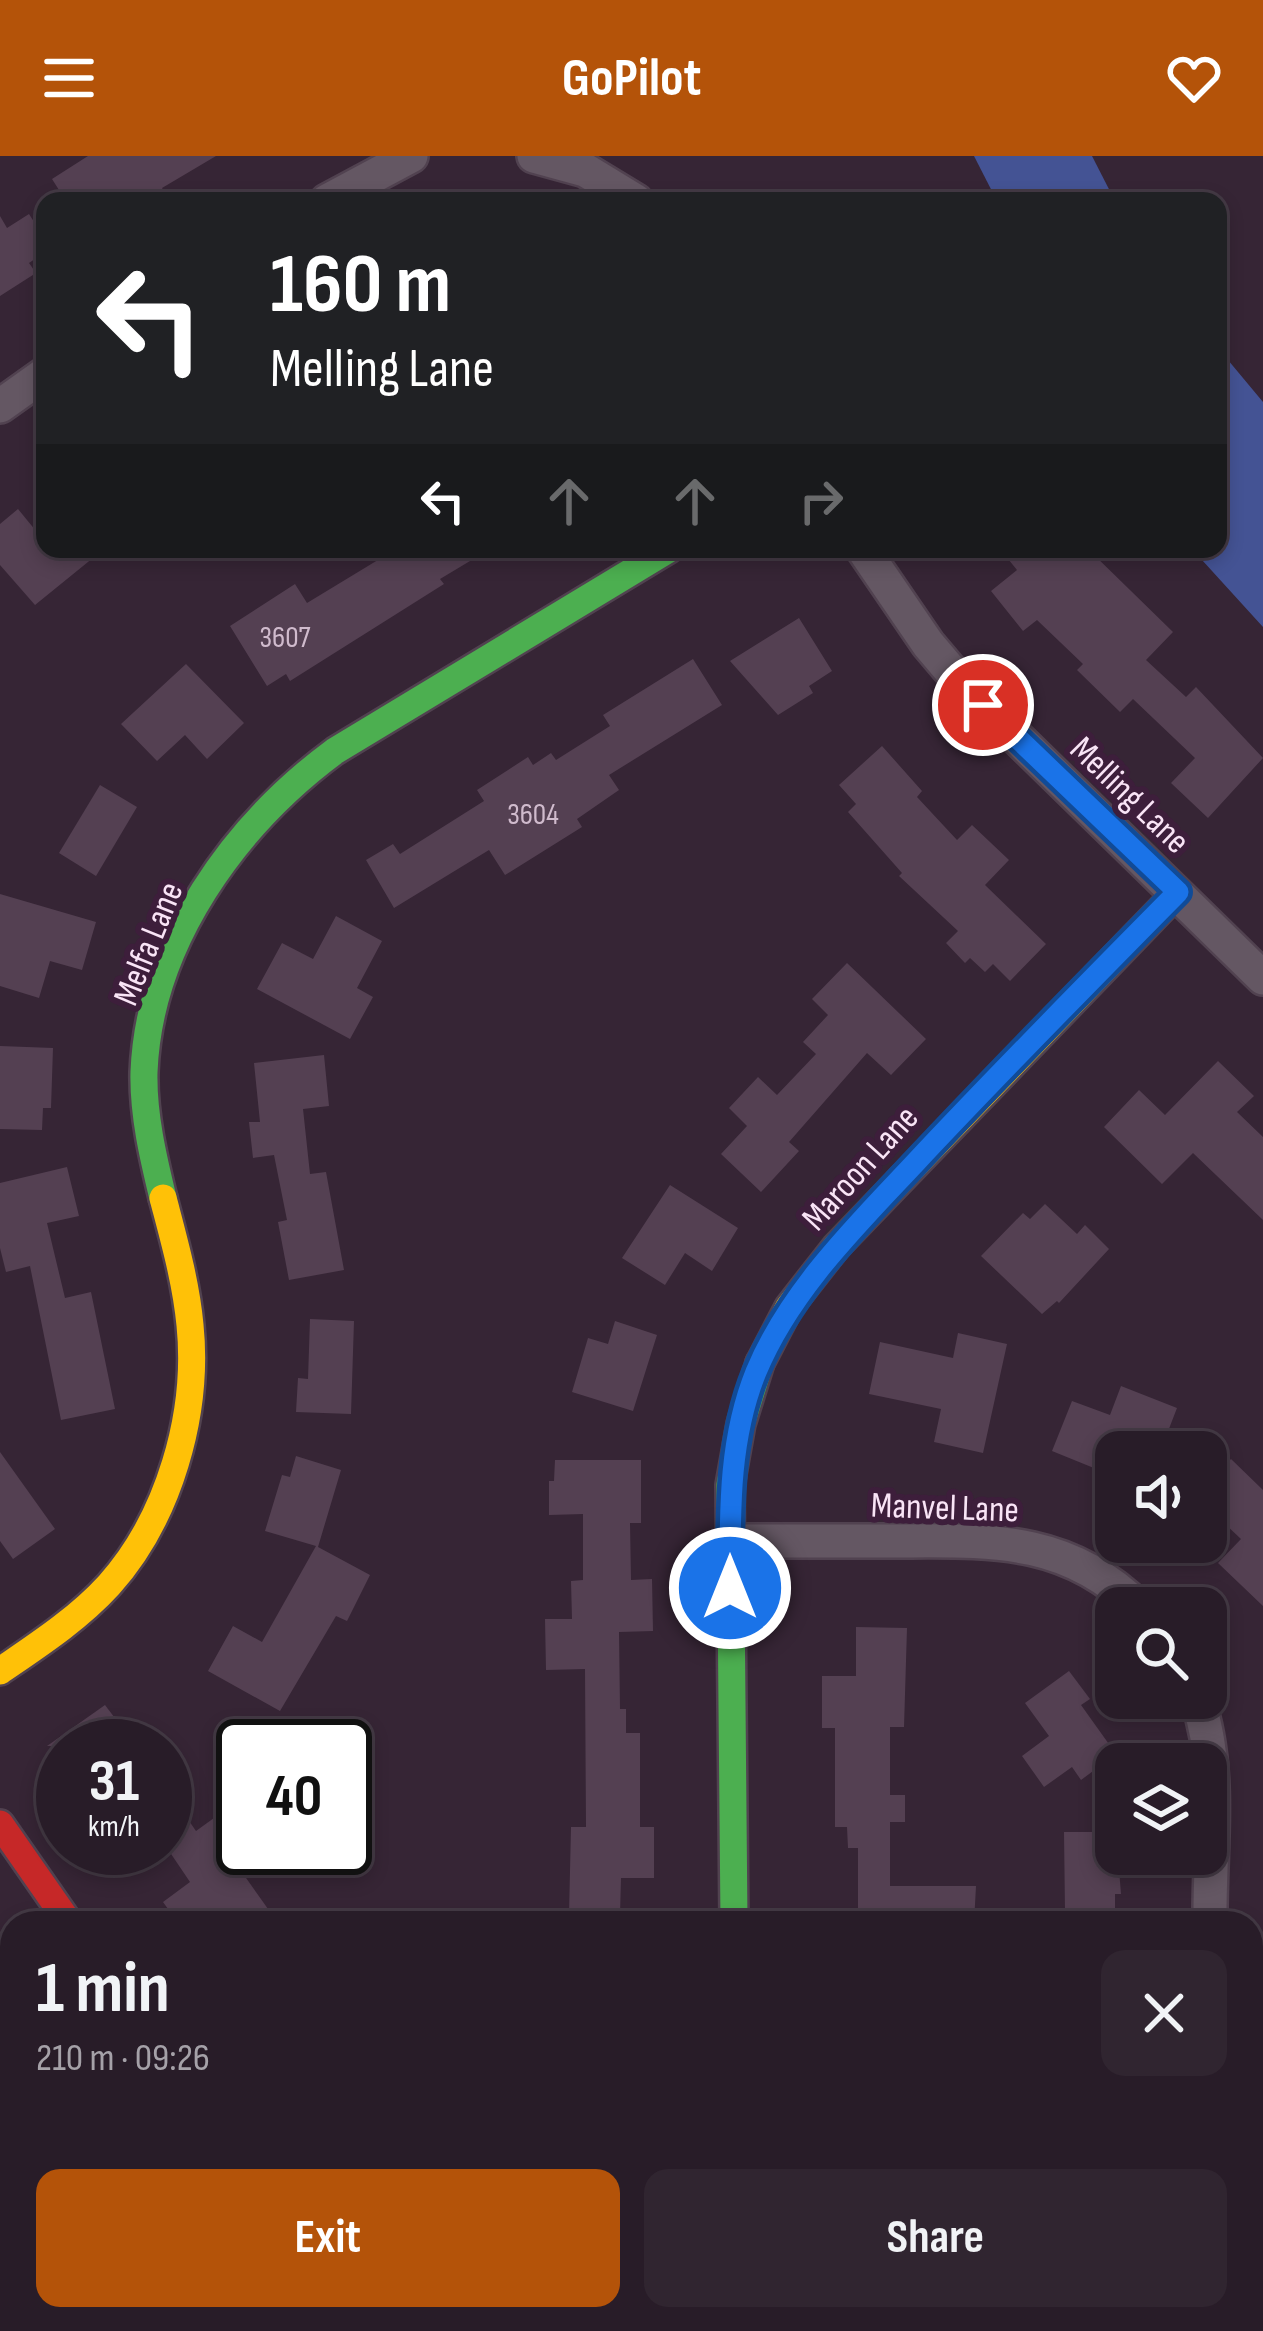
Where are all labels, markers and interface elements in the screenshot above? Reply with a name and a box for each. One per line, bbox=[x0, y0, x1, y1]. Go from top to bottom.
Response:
icon: menu bbox=[36, 45, 102, 111]
icon: heart bbox=[1161, 45, 1227, 111]
text: GoPilot bbox=[562, 46, 701, 111]
text: 160 m bbox=[270, 235, 451, 336]
icon: left bbox=[72, 240, 228, 396]
text: Melling Lane bbox=[270, 337, 494, 402]
icon: left bbox=[410, 468, 476, 534]
icon: ahead bbox=[536, 468, 602, 534]
icon: ahead bbox=[662, 468, 728, 534]
icon: right bbox=[788, 468, 854, 534]
house number: 3607 bbox=[260, 620, 311, 656]
pin bbox=[932, 654, 1034, 756]
icon: arrive bbox=[950, 672, 1016, 738]
street label: Melling Lane bbox=[1061, 728, 1198, 863]
house number: 3604 bbox=[507, 797, 559, 833]
street label: Melfa Lane bbox=[105, 876, 193, 1012]
street label: Maroon Lane bbox=[794, 1097, 928, 1240]
map controls bbox=[1095, 1431, 1227, 1875]
button: sound bbox=[1095, 1431, 1227, 1563]
street label: Manvel Lane bbox=[870, 1484, 1020, 1533]
position arrow bbox=[667, 1525, 793, 1651]
button: search bbox=[1095, 1587, 1227, 1719]
speed limit sign: 40 bbox=[216, 1719, 372, 1875]
button: layers bbox=[1095, 1743, 1227, 1875]
text: 31 bbox=[89, 1746, 139, 1818]
text: km/h bbox=[88, 1809, 140, 1845]
text: 1 min bbox=[36, 1946, 170, 2033]
button: close bbox=[1101, 1950, 1227, 2076]
text: 210 m · 09:26 bbox=[36, 2035, 210, 2082]
button: Exit bbox=[36, 2169, 620, 2307]
button: Share bbox=[644, 2169, 1227, 2307]

